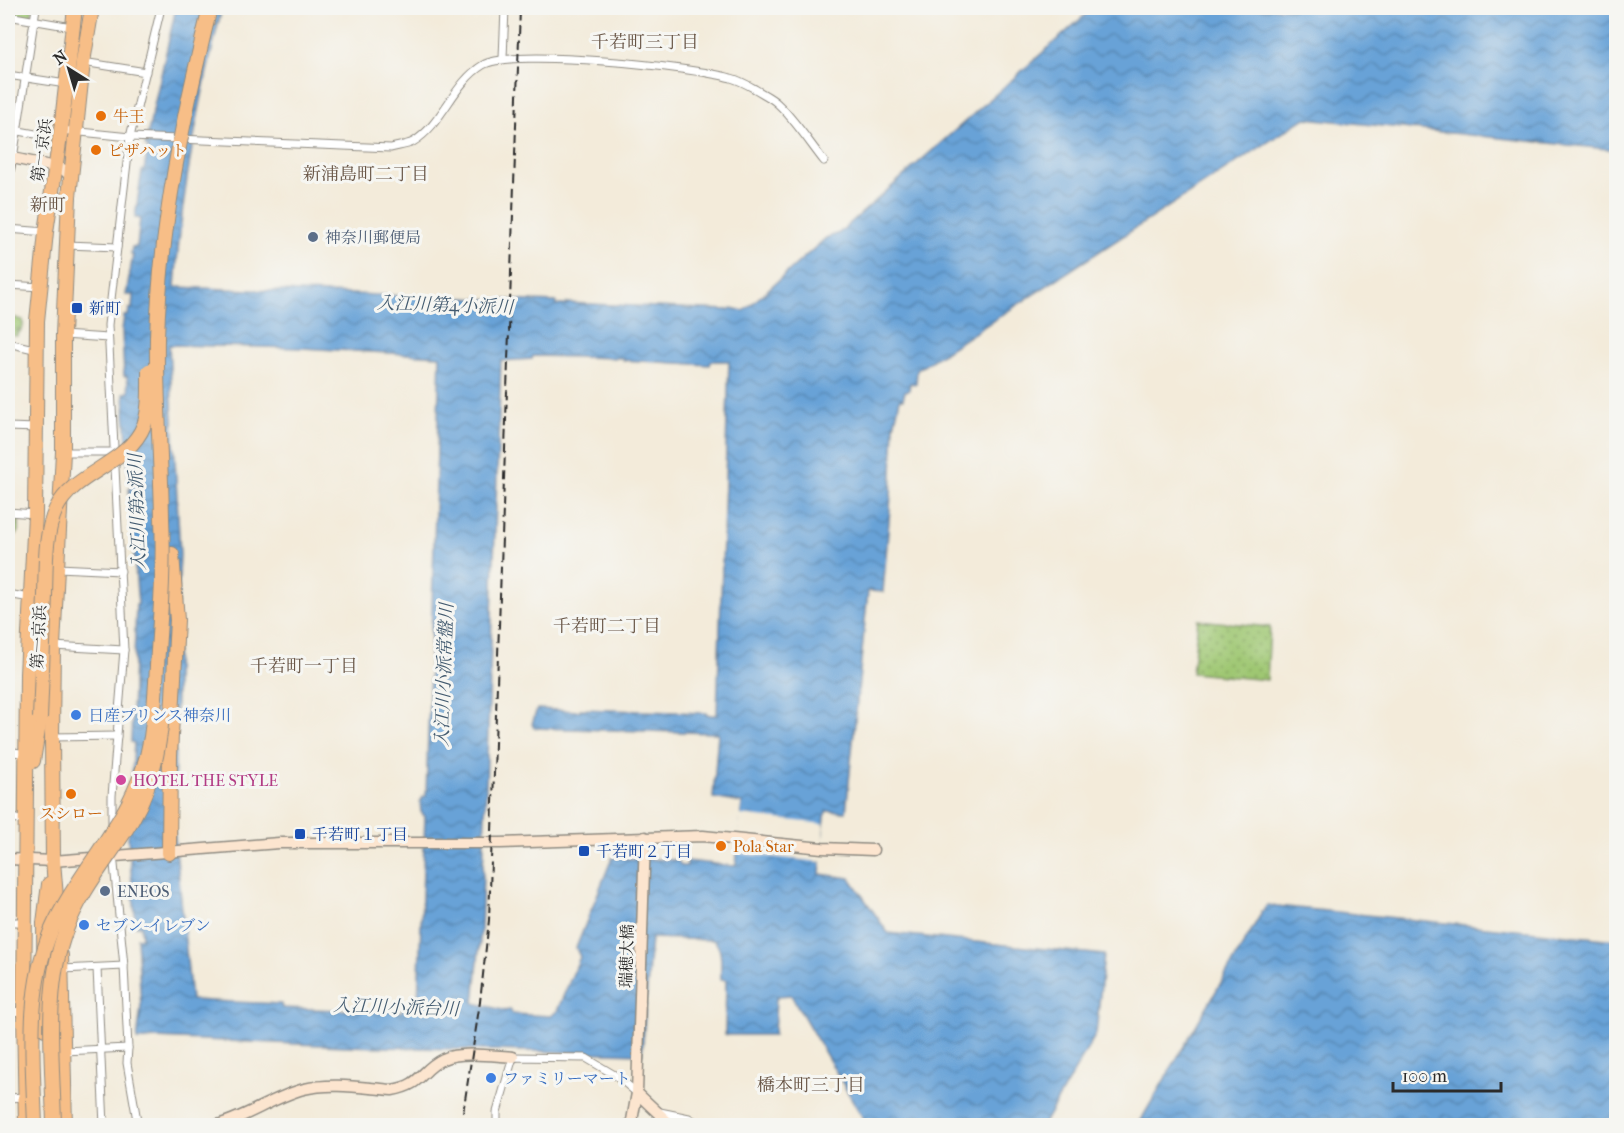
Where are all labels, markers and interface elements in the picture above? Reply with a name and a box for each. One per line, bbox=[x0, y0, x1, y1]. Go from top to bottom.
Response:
district label: 千若町三丁目 bbox=[591, 32, 699, 53]
north arrow bbox=[39, 39, 99, 99]
text: N bbox=[50, 46, 72, 69]
place label: 牛王 bbox=[113, 107, 145, 126]
marker: 牛王 bbox=[94, 109, 108, 123]
street label: 第一京浜 bbox=[28, 117, 55, 183]
place label: ピザハット bbox=[108, 141, 187, 160]
marker: ピザハット bbox=[89, 143, 103, 157]
district label: 新浦島町二丁目 bbox=[303, 164, 429, 185]
district label: 新町 bbox=[30, 195, 66, 216]
place label: 神奈川郵便局 bbox=[325, 228, 421, 247]
marker: 神奈川郵便局 bbox=[306, 230, 320, 244]
water label: 入江川第4小派川 bbox=[376, 293, 516, 318]
place label: 新町 bbox=[89, 299, 121, 318]
marker: 新町 bbox=[70, 301, 84, 315]
water label: 入江川第2派川 bbox=[125, 451, 150, 571]
water label: 入江川小派常盤川 bbox=[431, 601, 458, 747]
street label: 第一京浜 bbox=[27, 605, 50, 669]
district label: 千若町二丁目 bbox=[553, 616, 661, 637]
district label: 千若町一丁目 bbox=[250, 656, 358, 677]
place label: 日産プリンス神奈川 bbox=[88, 706, 231, 725]
marker: 日産プリンス神奈川 bbox=[69, 708, 83, 722]
place label: HOTEL THE STYLE bbox=[133, 771, 278, 790]
marker: HOTEL THE STYLE bbox=[114, 773, 128, 787]
marker: スシロー bbox=[64, 787, 78, 801]
place label: スシロー bbox=[39, 804, 103, 823]
place label: 千若町１丁目 bbox=[312, 825, 408, 844]
marker: 千若町１丁目 bbox=[293, 827, 307, 841]
place label: Pola Star bbox=[733, 837, 794, 856]
marker: Pola Star bbox=[714, 839, 728, 853]
place label: 千若町２丁目 bbox=[596, 842, 692, 861]
marker: 千若町２丁目 bbox=[577, 844, 591, 858]
place label: ENEOS bbox=[117, 882, 170, 901]
marker: ENEOS bbox=[98, 884, 112, 898]
place label: セブン-イレブン bbox=[96, 916, 211, 935]
marker: セブン-イレブン bbox=[77, 918, 91, 932]
street label: 瑞穂大橋 bbox=[616, 924, 637, 988]
water label: 入江川小派台川 bbox=[333, 995, 461, 1020]
scale bar bbox=[1393, 1055, 1501, 1093]
text: 100 m bbox=[1402, 1066, 1447, 1087]
place label: ファミリーマート bbox=[503, 1069, 631, 1088]
marker: ファミリーマート bbox=[484, 1071, 498, 1085]
district label: 橋本町三丁目 bbox=[757, 1075, 865, 1096]

